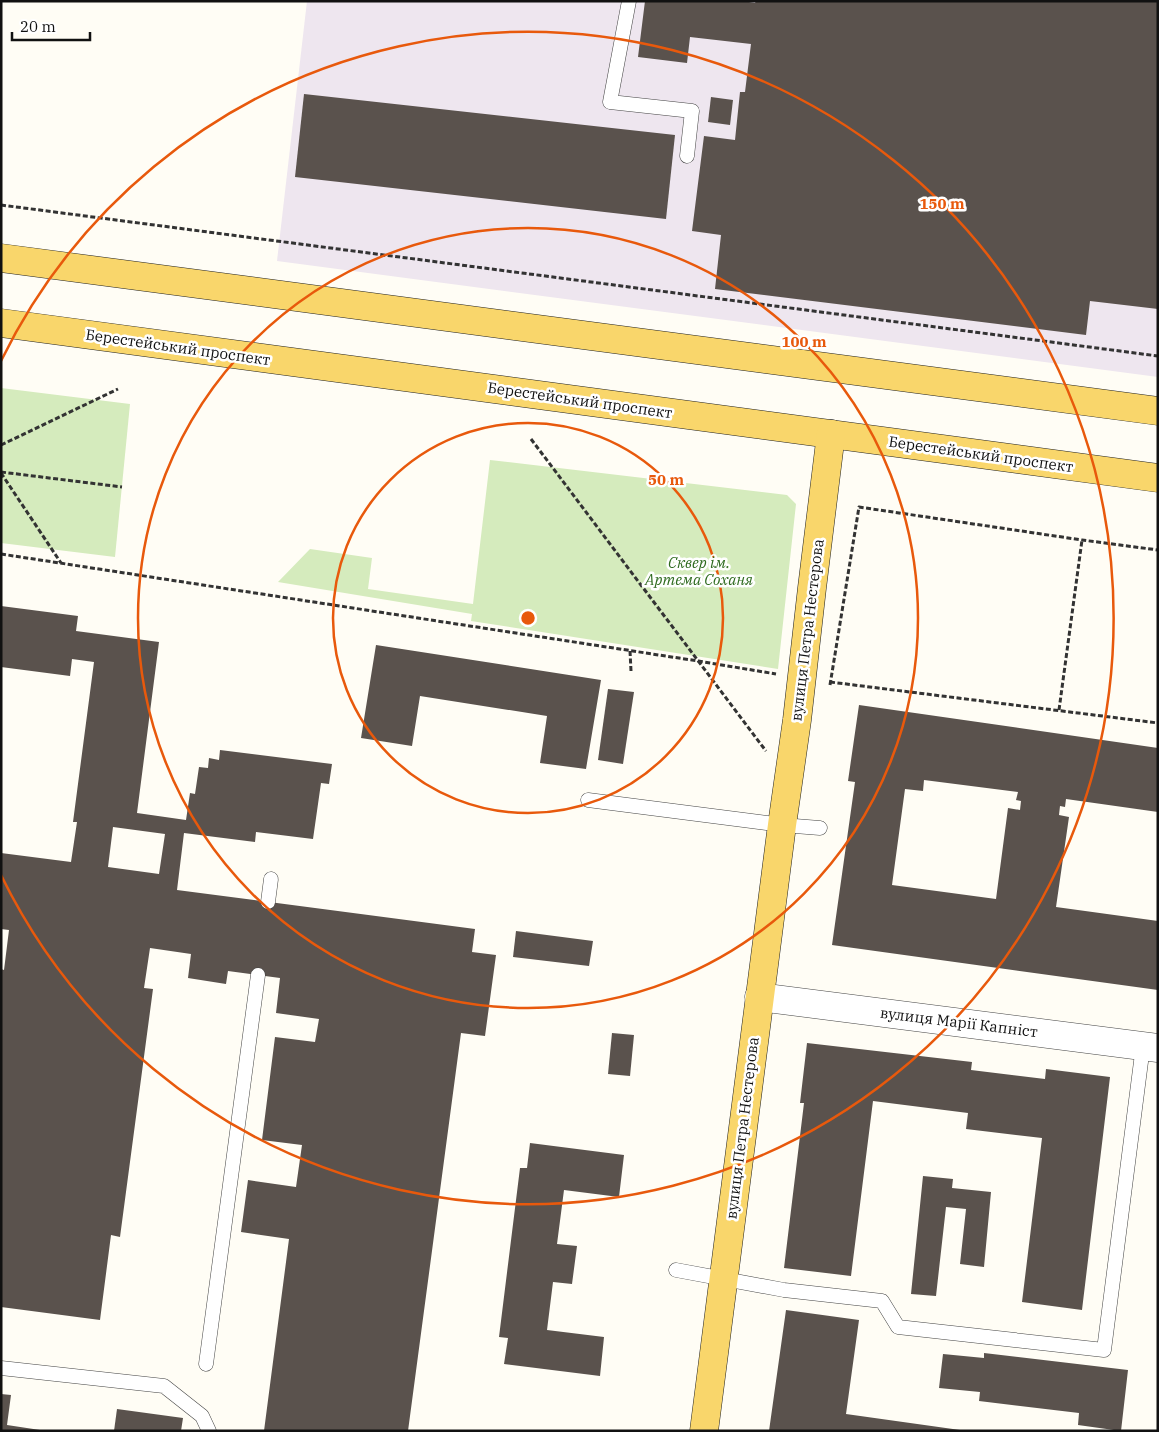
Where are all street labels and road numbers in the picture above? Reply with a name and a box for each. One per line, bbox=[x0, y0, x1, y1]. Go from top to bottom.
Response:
street label: Берестейський проспект bbox=[84, 325, 272, 369]
street label: Берестейський проспект bbox=[486, 378, 674, 422]
street label: Берестейський проспект bbox=[887, 432, 1075, 476]
street label: вулиця Петра Нестерова bbox=[786, 538, 828, 722]
street label: вулиця Марії Капніст bbox=[879, 1003, 1039, 1041]
street label: вулиця Петра Нестерова bbox=[721, 1036, 763, 1220]

